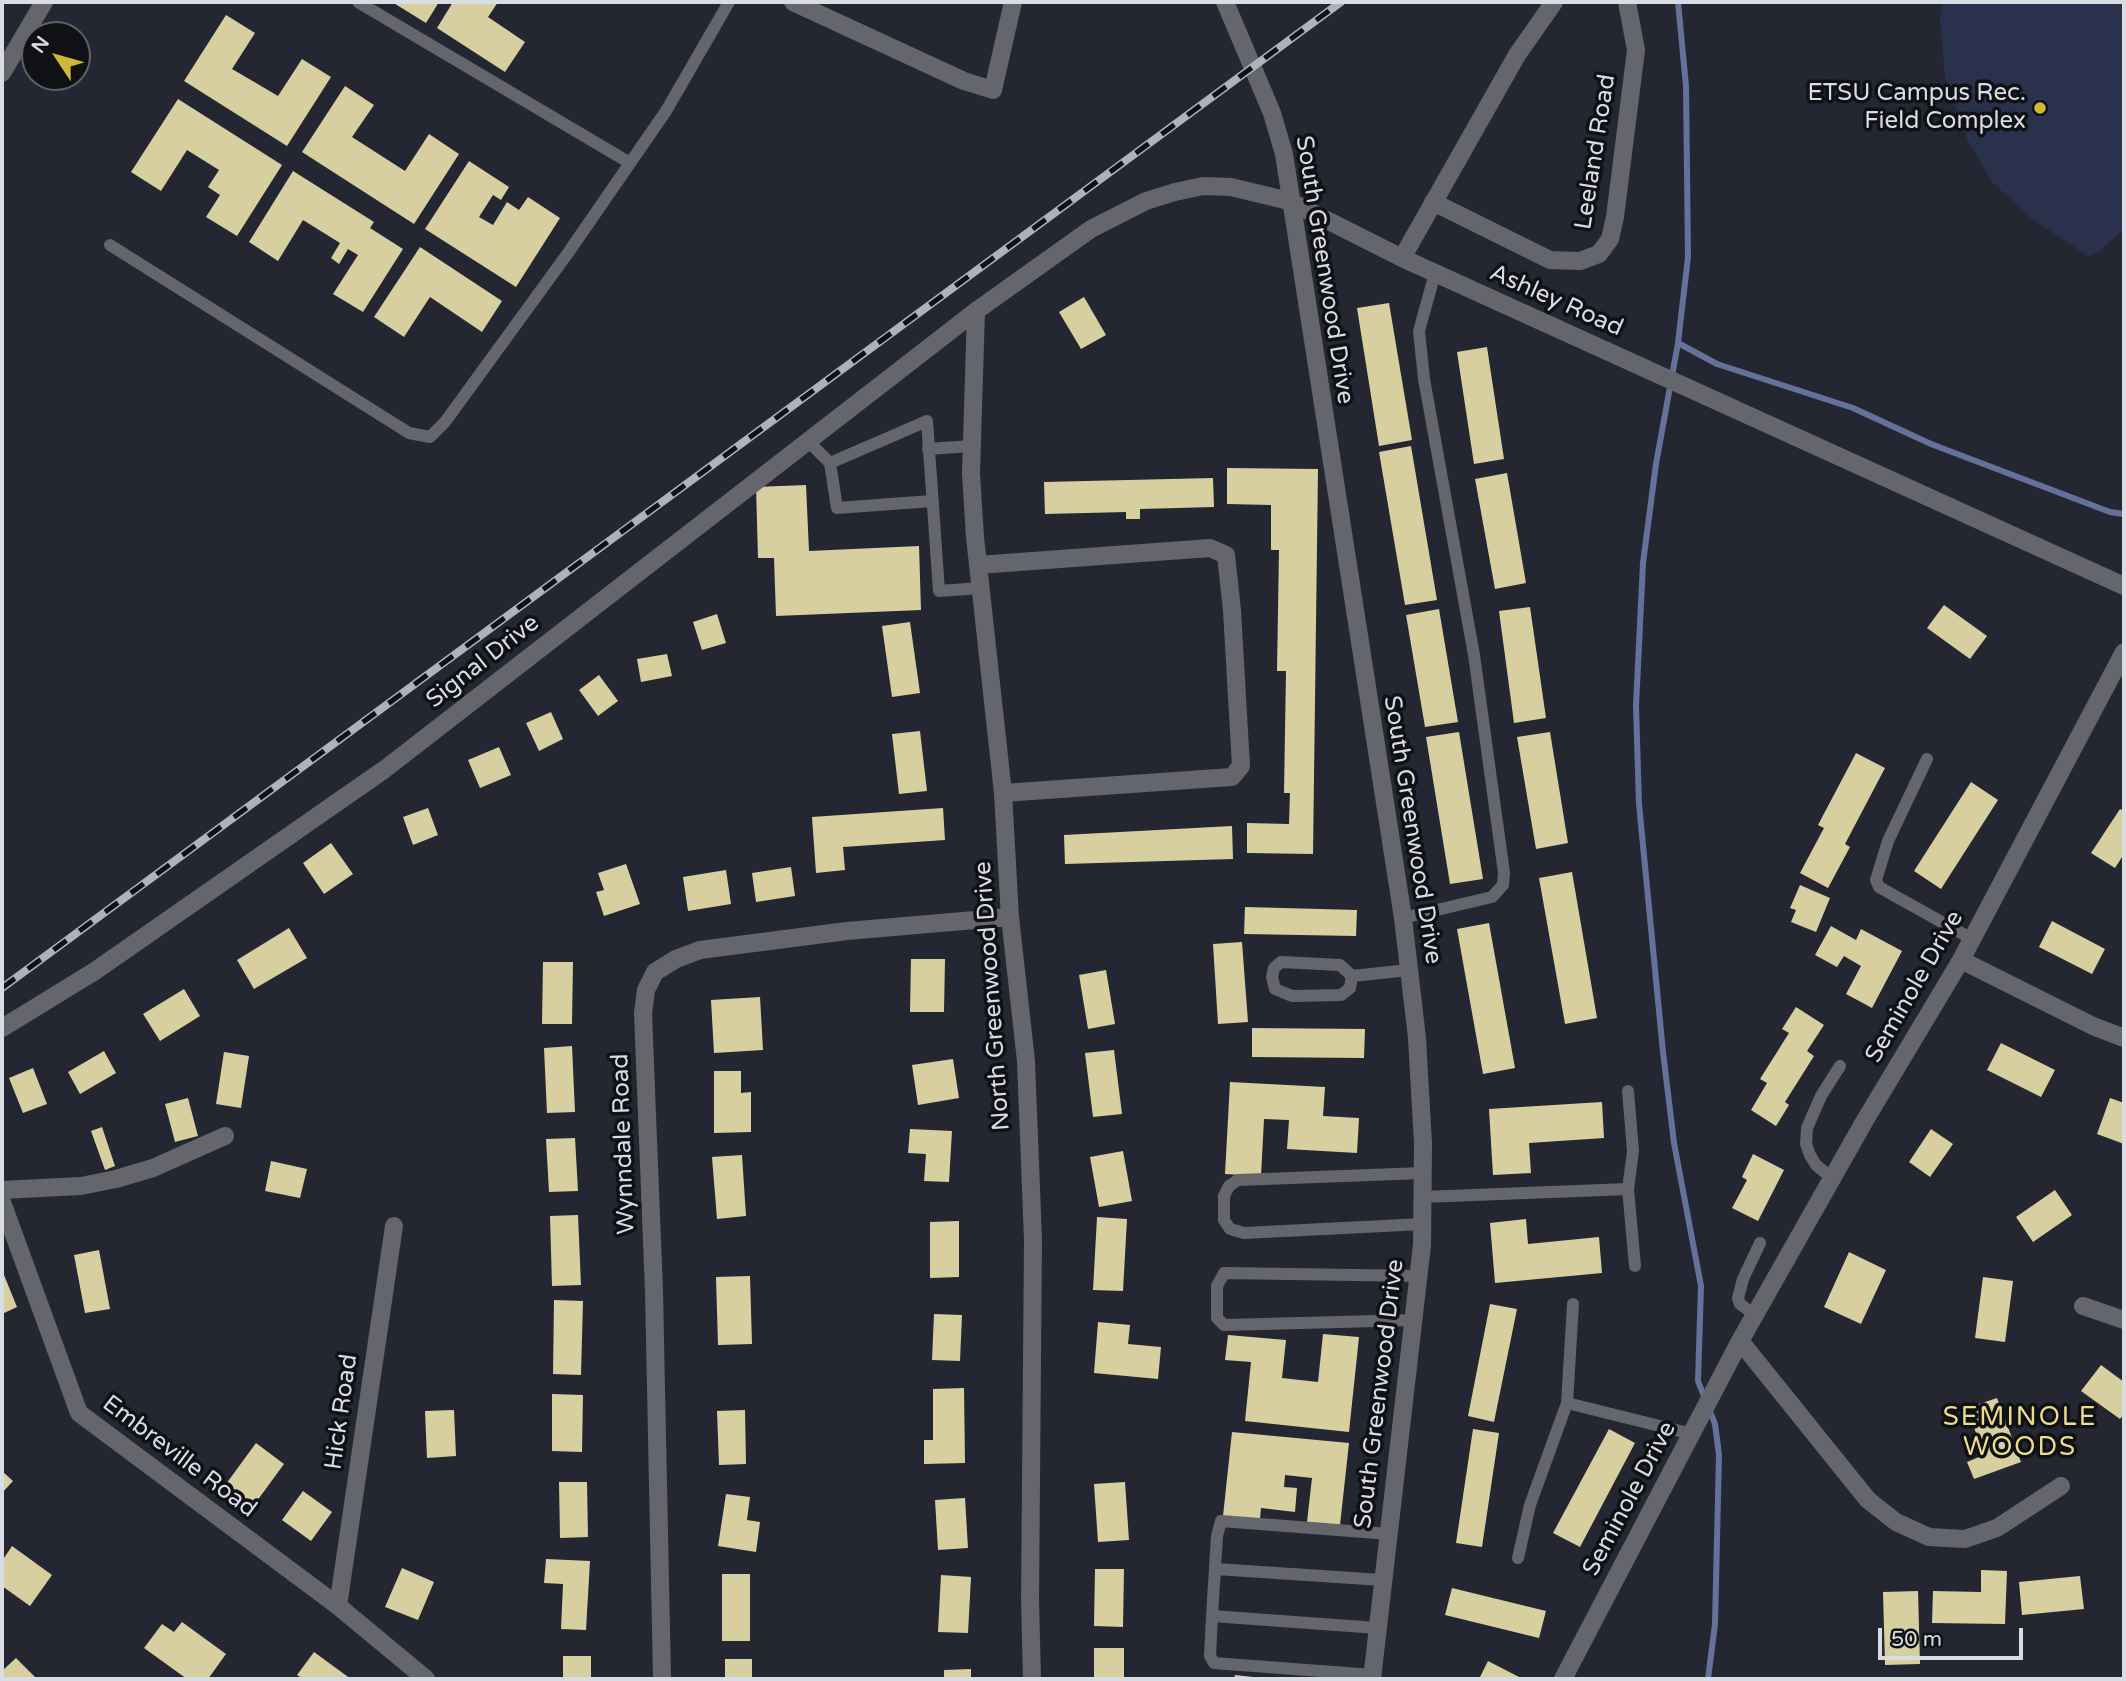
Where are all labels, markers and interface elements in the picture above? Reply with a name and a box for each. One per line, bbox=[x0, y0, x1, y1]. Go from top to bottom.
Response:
north arrow bbox=[21, 21, 91, 91]
text: N bbox=[27, 32, 54, 57]
street label: Leeland Road bbox=[1570, 72, 1622, 232]
place label: ETSU Campus Rec. Field Complex bbox=[1807, 80, 2026, 136]
marker: ETSU Campus Rec. Field Complex bbox=[2032, 100, 2048, 116]
street label: South Greenwood Drive bbox=[1289, 134, 1359, 406]
street label: Ashley Road bbox=[1485, 259, 1627, 343]
street label: Signal Drive bbox=[421, 609, 545, 715]
street label: South Greenwood Drive bbox=[1377, 694, 1447, 966]
street label: North Greenwood Drive bbox=[969, 860, 1017, 1132]
street label: Seminole Drive bbox=[1860, 906, 1970, 1068]
street label: Wynndale Road bbox=[606, 1053, 642, 1235]
street label: South Greenwood Drive bbox=[1349, 1258, 1411, 1530]
street label: Hick Road bbox=[320, 1352, 364, 1472]
street label: Embreville Road bbox=[96, 1390, 262, 1524]
district label: SEMINOLE WOODS bbox=[1944, 1402, 2096, 1464]
street label: Seminole Drive bbox=[1577, 1417, 1683, 1581]
scale bar bbox=[1881, 1614, 2026, 1658]
text: 50 m bbox=[1891, 1627, 1942, 1652]

